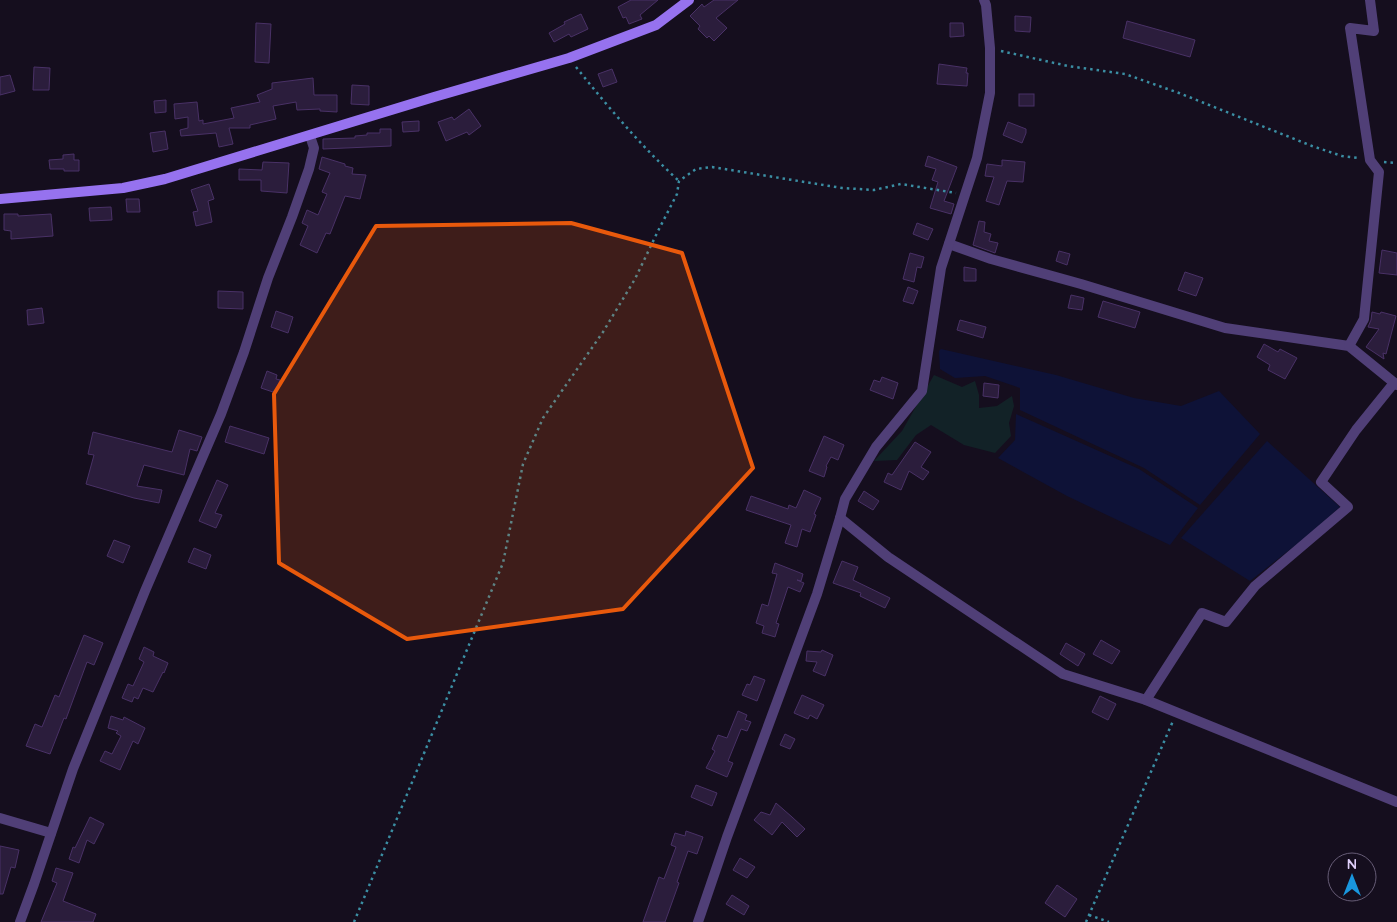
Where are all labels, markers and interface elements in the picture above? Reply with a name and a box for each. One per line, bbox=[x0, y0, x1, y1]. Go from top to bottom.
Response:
north arrow bbox=[1327, 852, 1377, 902]
text: N bbox=[1347, 855, 1357, 873]

